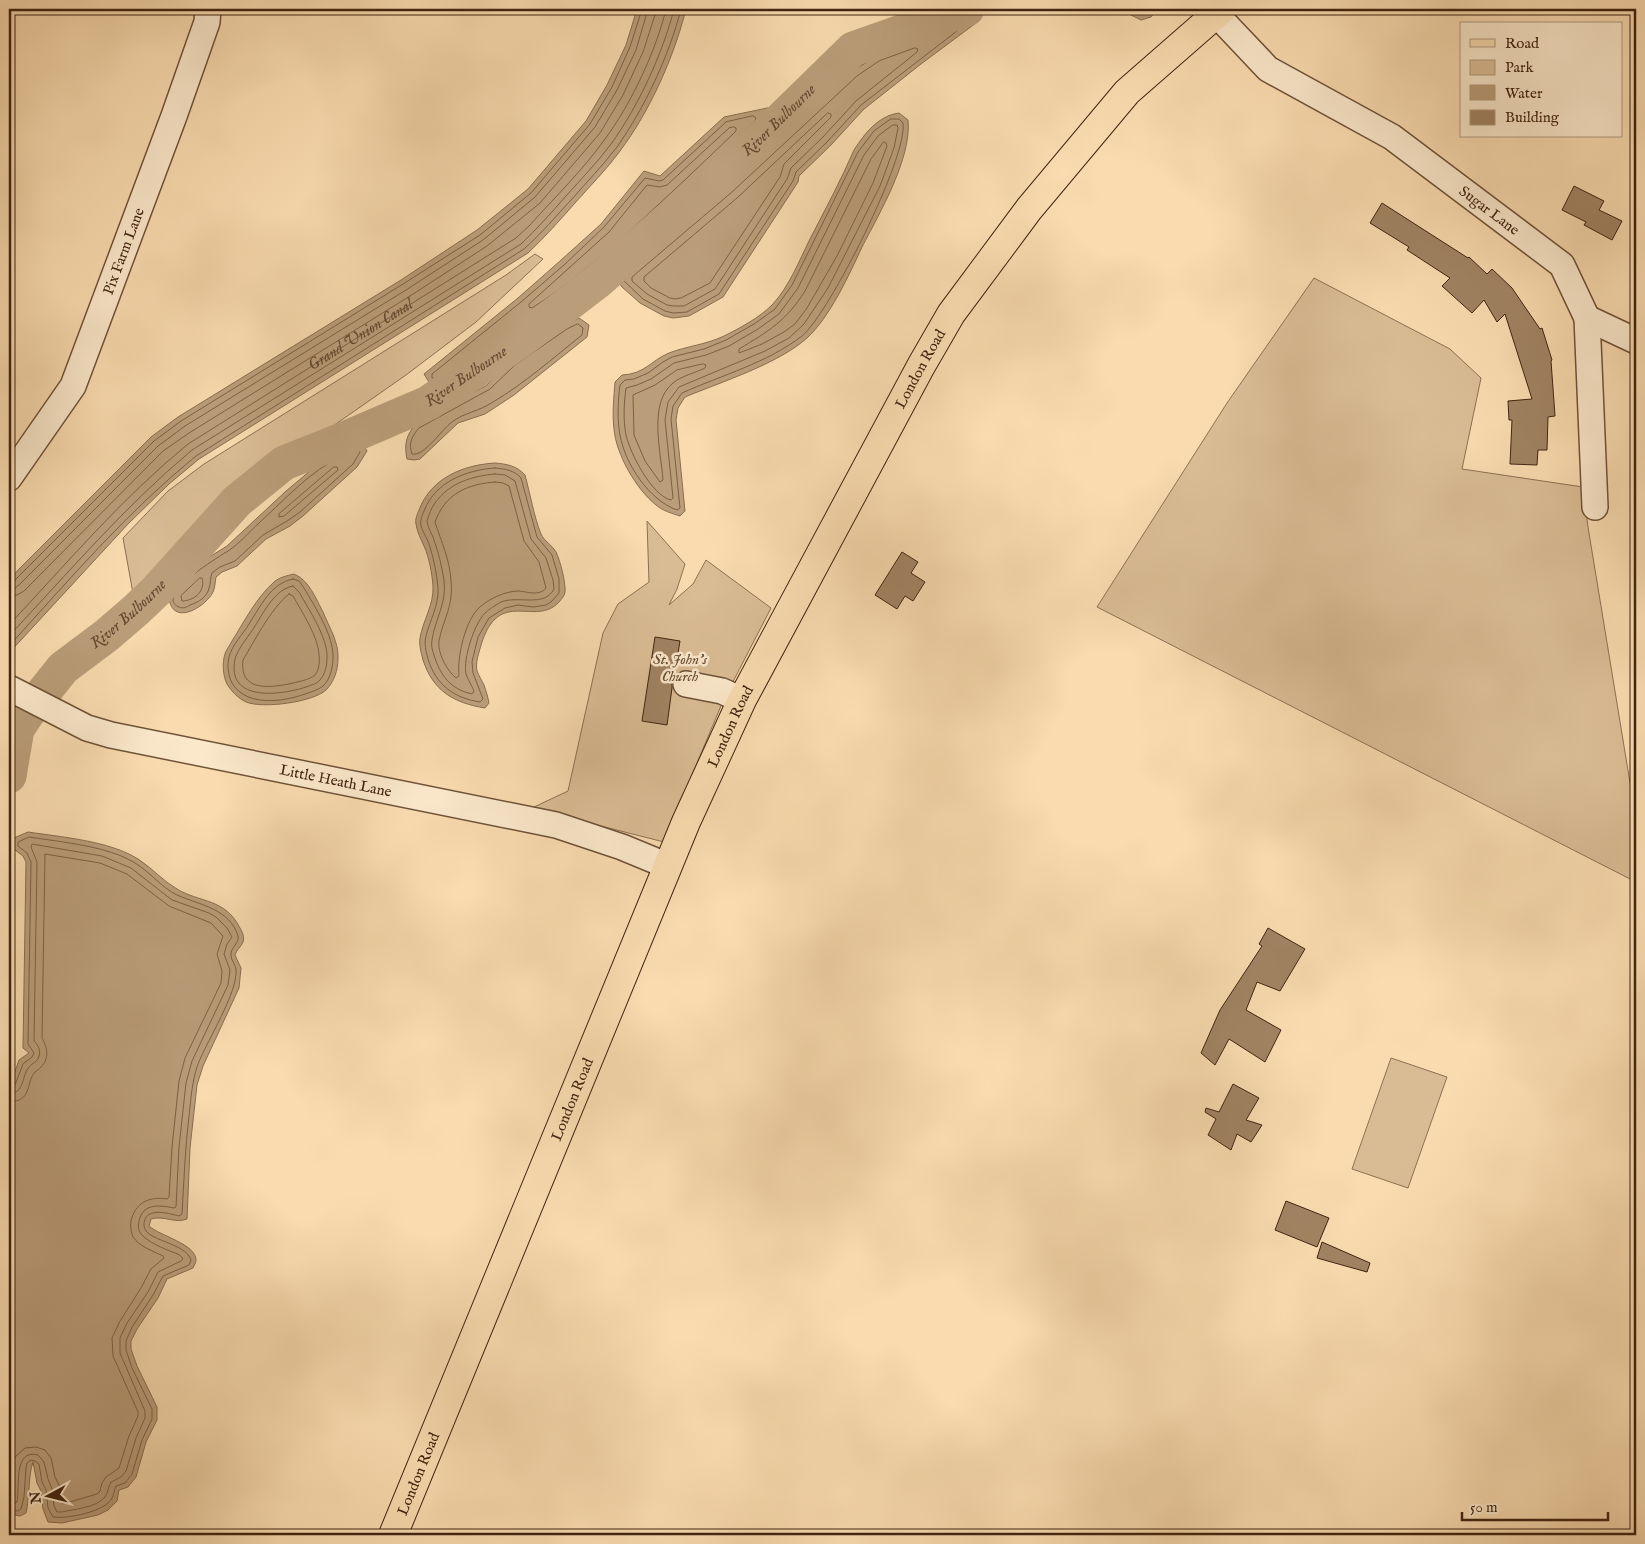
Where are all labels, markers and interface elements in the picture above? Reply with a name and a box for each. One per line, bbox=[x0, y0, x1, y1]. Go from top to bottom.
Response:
legend bbox=[1460, 22, 1622, 138]
text: Road bbox=[1505, 34, 1540, 53]
text: Park bbox=[1505, 58, 1535, 77]
water label: River Bulbourne bbox=[738, 80, 821, 161]
text: Water bbox=[1505, 84, 1543, 103]
text: Building bbox=[1505, 108, 1560, 127]
street label: Sugar Lane bbox=[1455, 181, 1524, 239]
street label: Pix Farm Lane bbox=[98, 205, 148, 297]
water label: Grand Union Canal bbox=[305, 294, 418, 376]
street label: London Road bbox=[890, 325, 950, 412]
water label: River Bulbourne bbox=[421, 342, 512, 412]
water label: River Bulbourne bbox=[87, 575, 172, 654]
park label: St. John's Church bbox=[653, 650, 708, 686]
street label: London Road bbox=[703, 681, 758, 770]
street label: Little Heath Lane bbox=[278, 760, 394, 801]
street label: London Road bbox=[546, 1054, 598, 1144]
street label: London Road bbox=[393, 1429, 444, 1518]
north arrow bbox=[22, 1472, 72, 1522]
scale bar bbox=[1462, 1489, 1609, 1521]
text: N bbox=[26, 1490, 46, 1506]
text: 50 m bbox=[1470, 1498, 1498, 1517]

